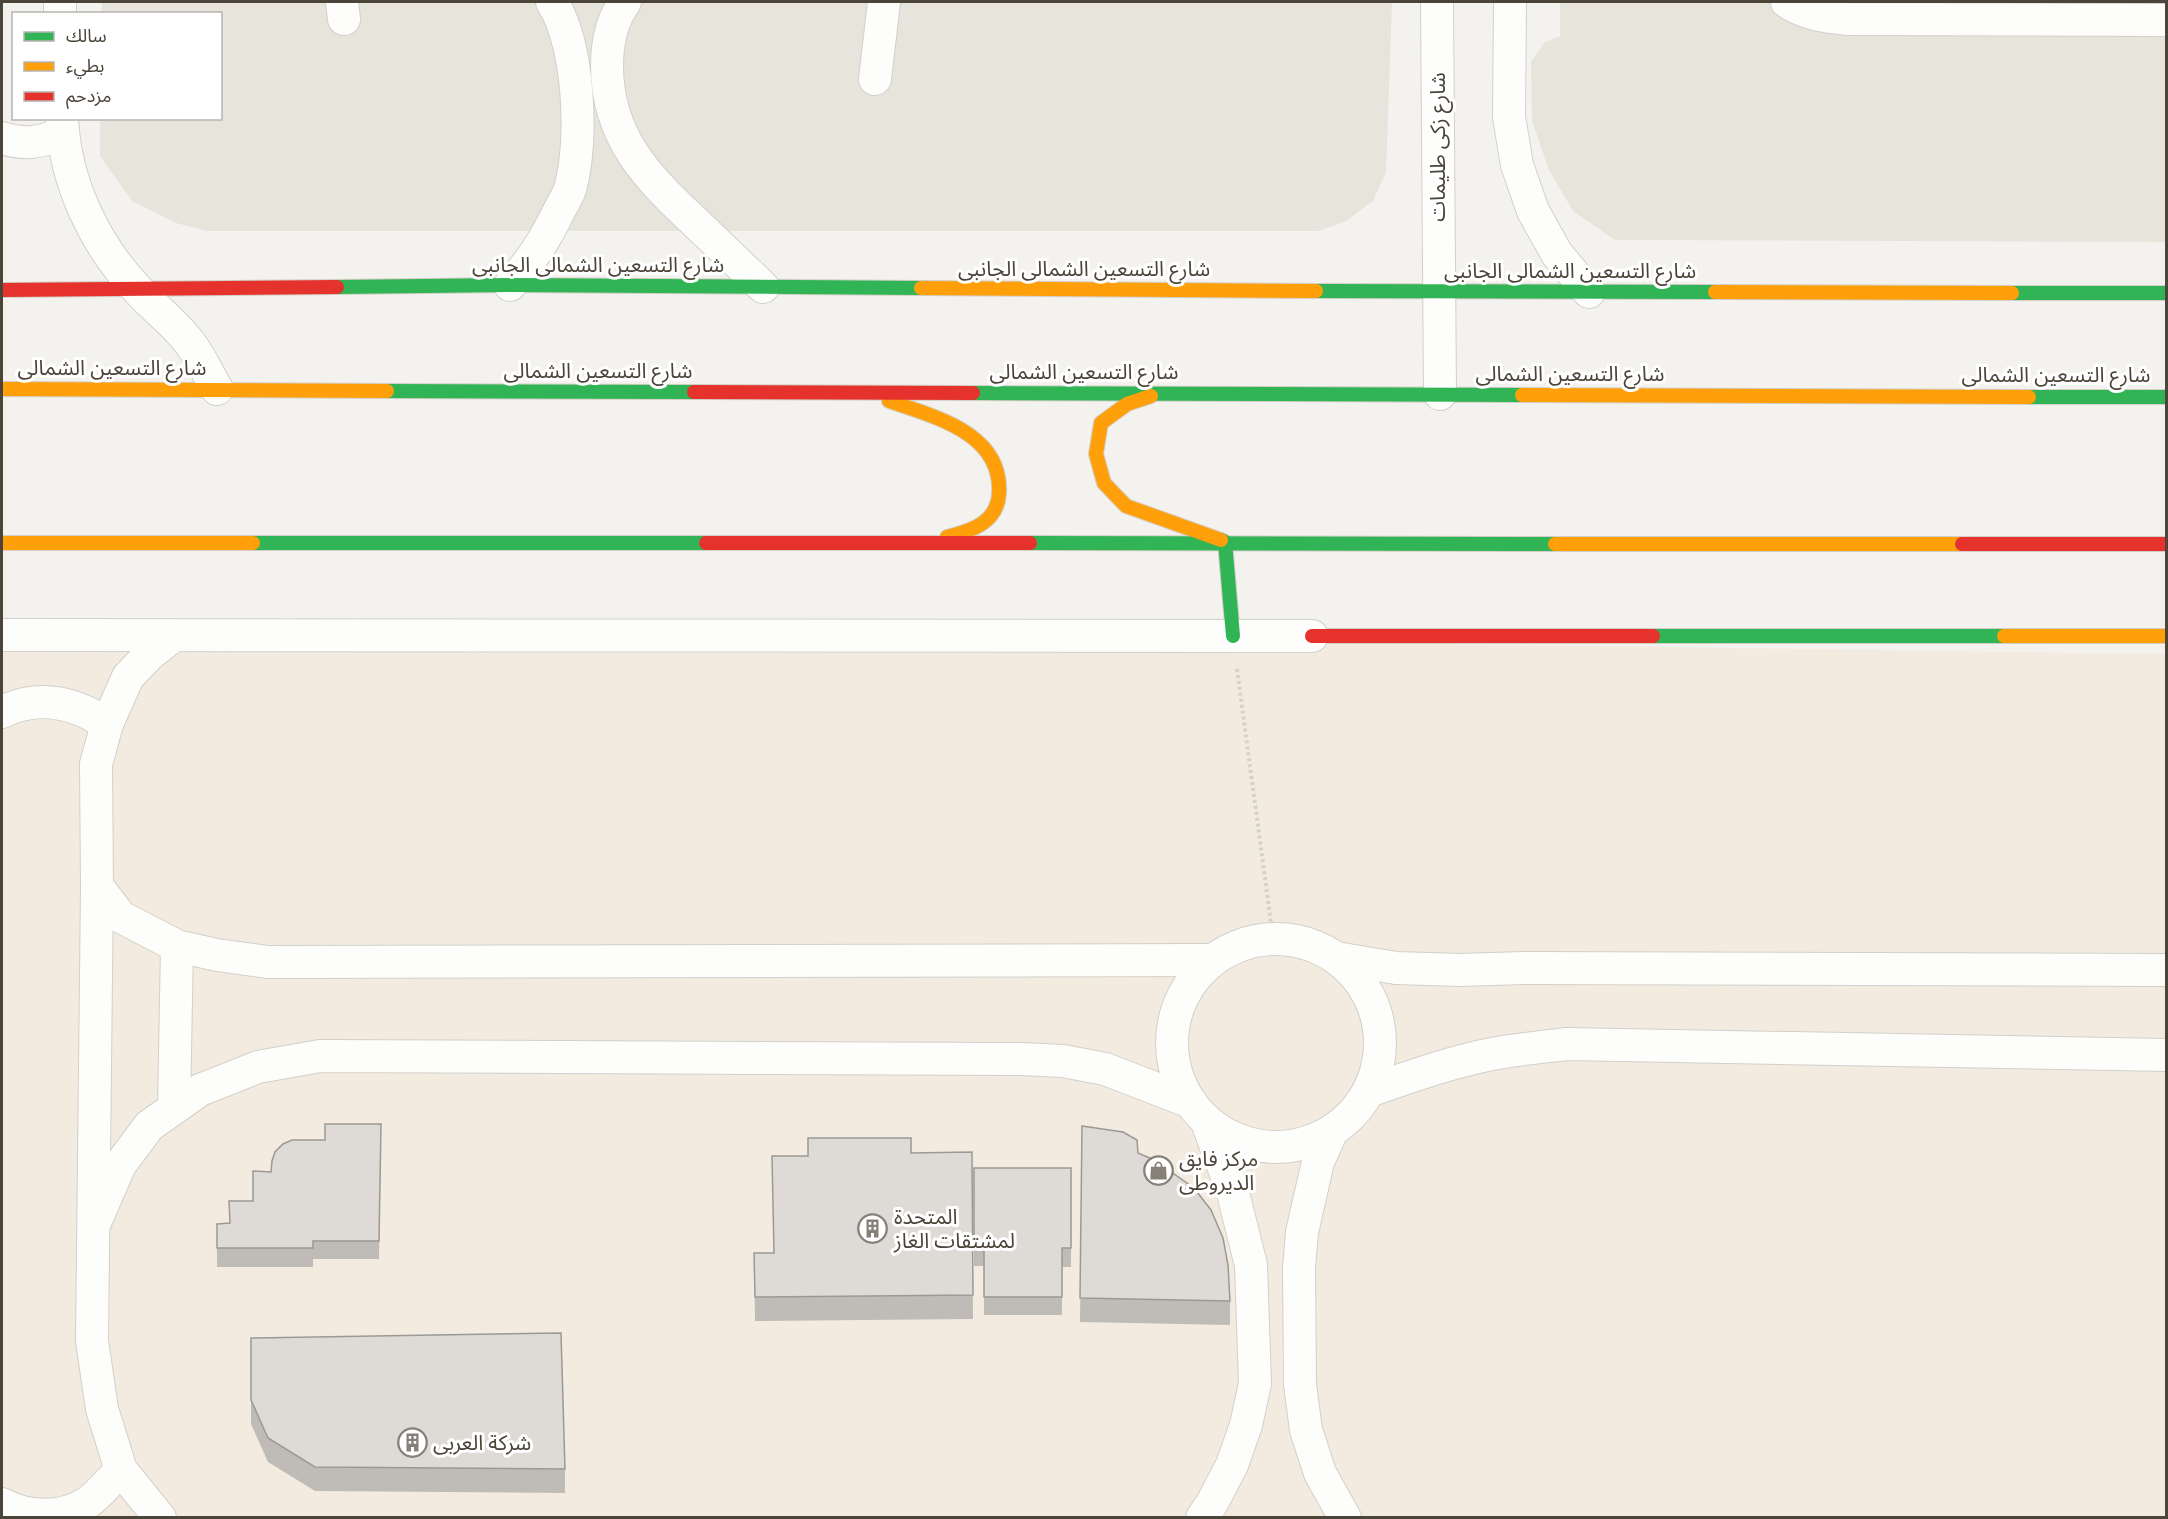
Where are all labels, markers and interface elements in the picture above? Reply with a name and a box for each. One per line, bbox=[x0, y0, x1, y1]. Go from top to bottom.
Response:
legend bbox=[12, 12, 222, 120]
text: سالك bbox=[66, 25, 107, 46]
text: بطيء bbox=[66, 55, 104, 79]
street label: شارع زكى طليمات bbox=[1425, 72, 1453, 222]
text: مزدحم bbox=[66, 85, 111, 109]
street label: شارع التسعين الشمالى الجانبى bbox=[472, 252, 724, 280]
street label: شارع التسعين الشمالى الجانبى bbox=[958, 256, 1210, 284]
street label: شارع التسعين الشمالى الجانبى bbox=[1444, 258, 1696, 286]
street label: شارع التسعين الشمالى bbox=[18, 355, 206, 383]
street label: شارع التسعين الشمالى bbox=[504, 358, 692, 386]
street label: شارع التسعين الشمالى bbox=[990, 359, 1178, 387]
street label: شارع التسعين الشمالى bbox=[1476, 361, 1664, 389]
street label: شارع التسعين الشمالى bbox=[1962, 362, 2150, 390]
place label: مركز فايق الديروطى bbox=[1179, 1146, 1258, 1195]
shop icon: مركز فايق الديروطى bbox=[1142, 1155, 1174, 1187]
place label: المتحدة لمشتقات الغاز bbox=[893, 1204, 1015, 1253]
building icon: المتحدة لمشتقات الغاز bbox=[857, 1213, 889, 1245]
building icon: شركة العربى bbox=[396, 1427, 428, 1459]
place label: شركة العربى bbox=[433, 1430, 531, 1455]

